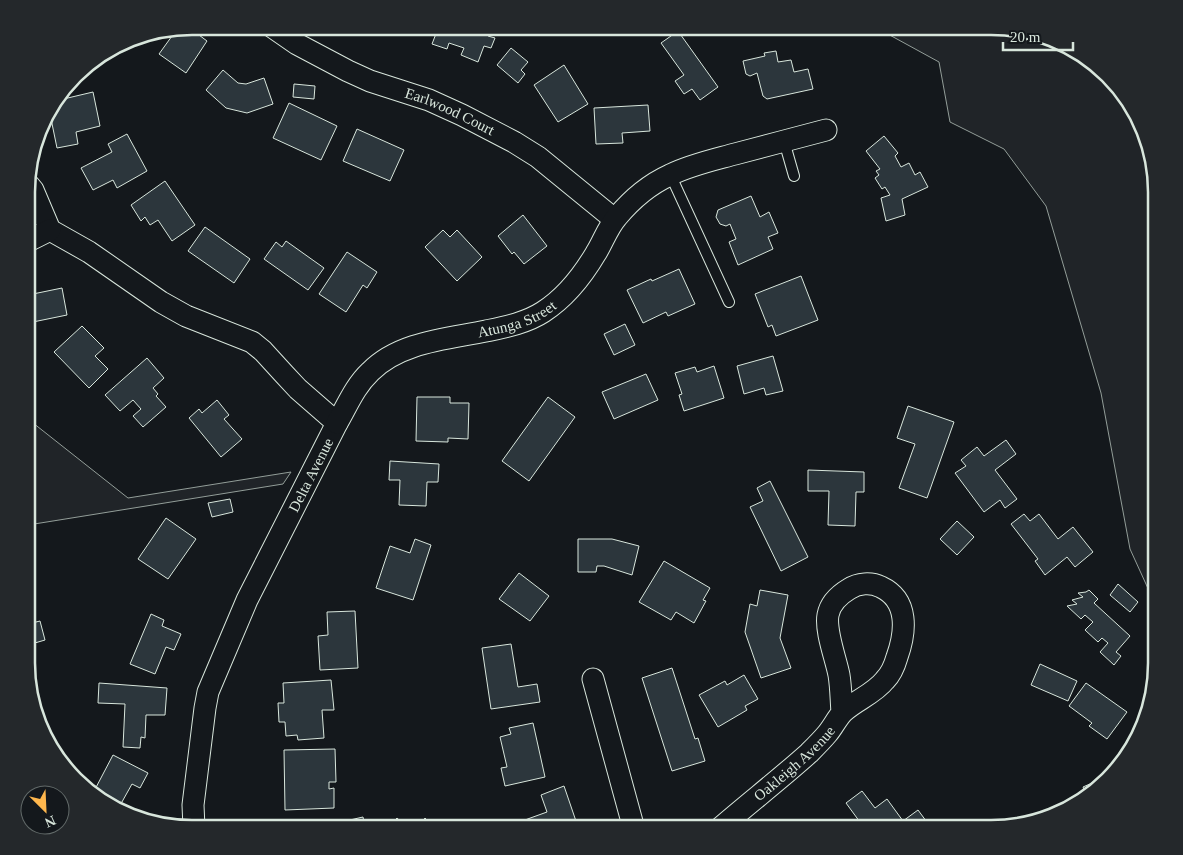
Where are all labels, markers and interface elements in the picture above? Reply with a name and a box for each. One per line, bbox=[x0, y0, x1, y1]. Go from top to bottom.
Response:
scale bar bbox=[1003, 20, 1073, 52]
text: 20 m bbox=[1010, 29, 1041, 45]
street label: Earlwood Court bbox=[403, 85, 498, 139]
street label: Atunga Street bbox=[476, 297, 560, 340]
street label: Delta Avenue bbox=[285, 435, 337, 515]
street label: Oakleigh Avenue bbox=[751, 723, 838, 804]
north arrow bbox=[20, 785, 70, 835]
text: N bbox=[42, 813, 58, 830]

